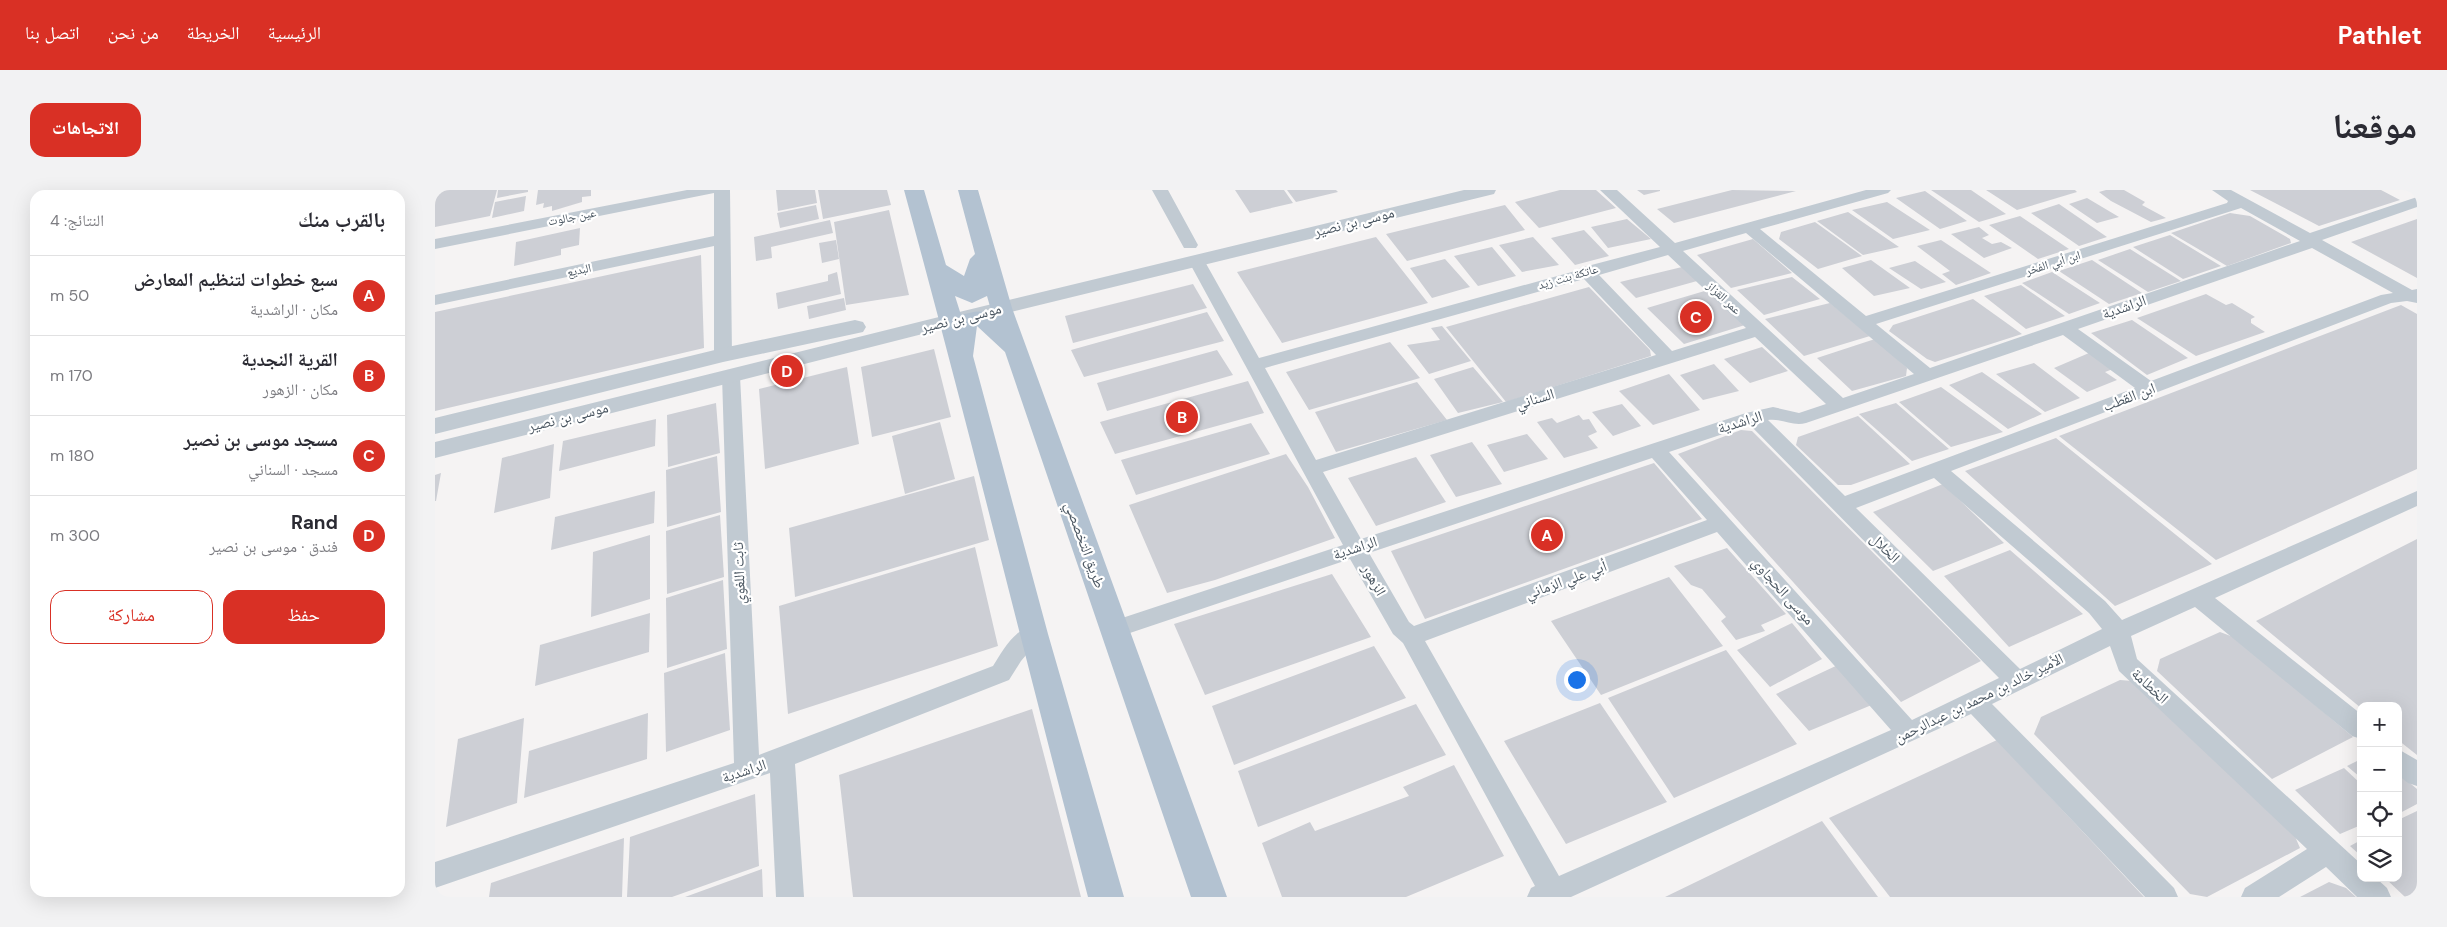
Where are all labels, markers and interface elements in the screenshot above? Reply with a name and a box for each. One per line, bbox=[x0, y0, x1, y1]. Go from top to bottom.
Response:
text: Pathlet bbox=[2338, 20, 2422, 51]
text: اتصل بنا bbox=[25, 21, 80, 45]
text: من نحن bbox=[108, 21, 159, 45]
text: الخريطة bbox=[187, 21, 240, 45]
text: الرئيسية bbox=[268, 21, 321, 45]
button: الاتجاهات bbox=[30, 103, 141, 157]
text: موقعنا bbox=[2332, 103, 2417, 149]
street label: موسى بن نصير bbox=[1311, 202, 1396, 242]
street label: عين جالوت bbox=[547, 205, 597, 229]
text: بالقرب منك bbox=[298, 206, 385, 234]
text: النتائج: 4 bbox=[50, 210, 104, 231]
street label: ابن أبي الفخر bbox=[2023, 247, 2083, 281]
street label: البديع bbox=[565, 260, 593, 280]
street label: عاتكة بنت زيد bbox=[1536, 261, 1600, 293]
text: سبع خطوات لتنظيم المعارض bbox=[134, 267, 338, 292]
street label: عمر القزاز bbox=[1703, 277, 1745, 318]
text: 50 m bbox=[50, 285, 89, 306]
text: A bbox=[363, 285, 375, 306]
street label: الراشدية bbox=[2099, 290, 2149, 324]
street label: موسى بن نصير bbox=[918, 298, 1003, 338]
pin: C bbox=[1680, 298, 1712, 336]
text: مكان · الراشدية bbox=[250, 299, 338, 320]
text: القرية النجدية bbox=[241, 347, 338, 372]
pin: D bbox=[771, 352, 803, 390]
text: 170 m bbox=[50, 365, 93, 386]
text: B bbox=[364, 365, 374, 386]
street label: ابن القطب bbox=[2100, 378, 2158, 416]
text: مكان · الزهور bbox=[263, 379, 338, 400]
street label: السناني bbox=[1513, 384, 1557, 416]
street label: موسى بن نصير bbox=[525, 397, 610, 437]
pin: B bbox=[1166, 398, 1198, 436]
street label: الراشدية bbox=[1715, 406, 1765, 438]
text: مسجد موسى بن نصير bbox=[184, 427, 338, 452]
text: 180 m bbox=[50, 445, 94, 466]
text: C bbox=[363, 445, 375, 466]
text: مسجد · السناني bbox=[248, 459, 338, 480]
street label: طريق التخصصي bbox=[1058, 499, 1110, 592]
text: Rand bbox=[291, 510, 338, 535]
pin: A bbox=[1531, 516, 1563, 554]
text: 300 m bbox=[50, 525, 100, 546]
text: D bbox=[363, 525, 375, 546]
street label: الخلال bbox=[1866, 529, 1904, 567]
street label: الراشدية bbox=[1330, 531, 1380, 565]
text: فندق · موسى بن نصير bbox=[209, 536, 338, 557]
street label: ثابت اللغوي bbox=[728, 541, 752, 604]
street label: موسى الحجاوي bbox=[1746, 553, 1819, 631]
street label: أبي علي الزماني bbox=[1522, 556, 1610, 606]
street label: الزهور bbox=[1357, 560, 1391, 599]
button: مشاركة bbox=[50, 590, 213, 644]
button: حفظ bbox=[223, 590, 385, 644]
street label: الأمير خالد بن محمد بن عبدالرحمن bbox=[1891, 648, 2067, 748]
street label: الخطامة bbox=[2127, 664, 2173, 708]
your location bbox=[1564, 667, 1590, 693]
map controls bbox=[2357, 702, 2402, 882]
button: + bbox=[2357, 702, 2402, 747]
button: − bbox=[2357, 747, 2402, 792]
street label: الراشدية bbox=[719, 754, 769, 788]
button: locate bbox=[2357, 792, 2402, 837]
button: layers bbox=[2357, 837, 2402, 882]

